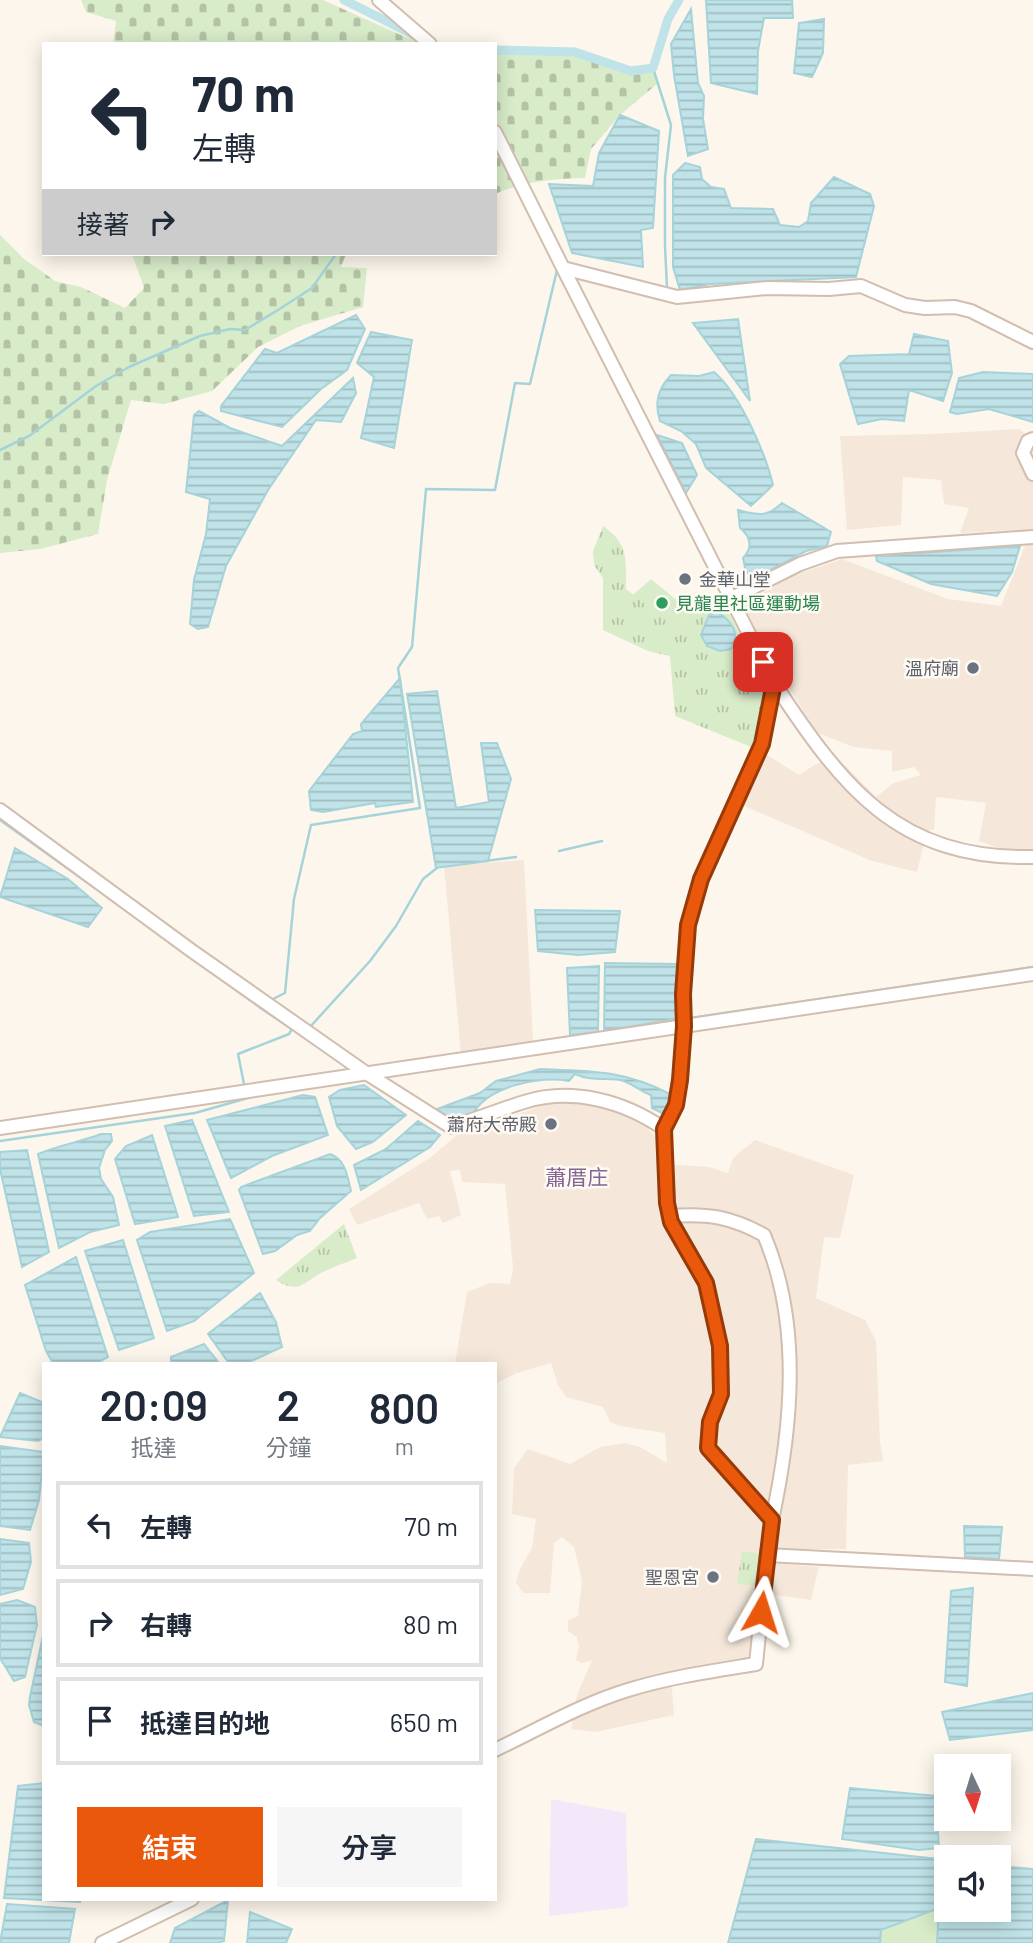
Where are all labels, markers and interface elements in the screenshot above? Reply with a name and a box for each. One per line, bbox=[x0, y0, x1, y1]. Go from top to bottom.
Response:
text: 70 m bbox=[192, 63, 295, 122]
icon: left bbox=[77, 70, 168, 161]
text: 左轉 bbox=[192, 128, 256, 166]
icon: right bbox=[143, 203, 181, 241]
text: 接著 bbox=[77, 208, 129, 239]
place label: 金華山堂 bbox=[699, 568, 771, 590]
marker: 金華山堂 bbox=[677, 571, 693, 587]
place label: 見龍里社區運動場 bbox=[676, 592, 820, 614]
marker: 見龍里社區運動場 bbox=[654, 595, 670, 611]
pin bbox=[733, 632, 793, 692]
icon: arrive bbox=[744, 643, 782, 681]
place label: 溫府廟 bbox=[905, 657, 959, 679]
marker: 溫府廟 bbox=[965, 660, 981, 676]
place label: 蕭府大帝殿 bbox=[447, 1113, 537, 1135]
marker: 蕭府大帝殿 bbox=[543, 1116, 559, 1132]
district label: 蕭厝庄 bbox=[546, 1164, 609, 1189]
text: 20:09 bbox=[100, 1379, 208, 1429]
text: 2 bbox=[277, 1379, 300, 1429]
text: 800 bbox=[369, 1382, 439, 1432]
text: m bbox=[395, 1432, 414, 1460]
text: 抵達 bbox=[131, 1433, 177, 1461]
text: 分鐘 bbox=[265, 1433, 311, 1461]
icon: left bbox=[81, 1506, 119, 1544]
text: 70 m bbox=[404, 1510, 458, 1541]
text: 左轉 bbox=[140, 1511, 192, 1542]
place label: 聖恩宮 bbox=[645, 1566, 699, 1588]
marker: 聖恩宮 bbox=[705, 1569, 721, 1585]
position arrow bbox=[724, 1575, 798, 1649]
icon: right bbox=[81, 1604, 119, 1642]
text: 80 m bbox=[403, 1608, 458, 1639]
text: 右轉 bbox=[140, 1609, 192, 1640]
icon: arrive bbox=[81, 1702, 119, 1740]
text: 650 m bbox=[390, 1706, 458, 1737]
text: 抵達目的地 bbox=[140, 1707, 270, 1738]
north arrow bbox=[934, 1754, 1012, 1830]
map controls bbox=[934, 1754, 1011, 1922]
button: 結束 bbox=[77, 1807, 263, 1887]
button: 分享 bbox=[277, 1807, 462, 1887]
button: sound bbox=[934, 1845, 1011, 1922]

